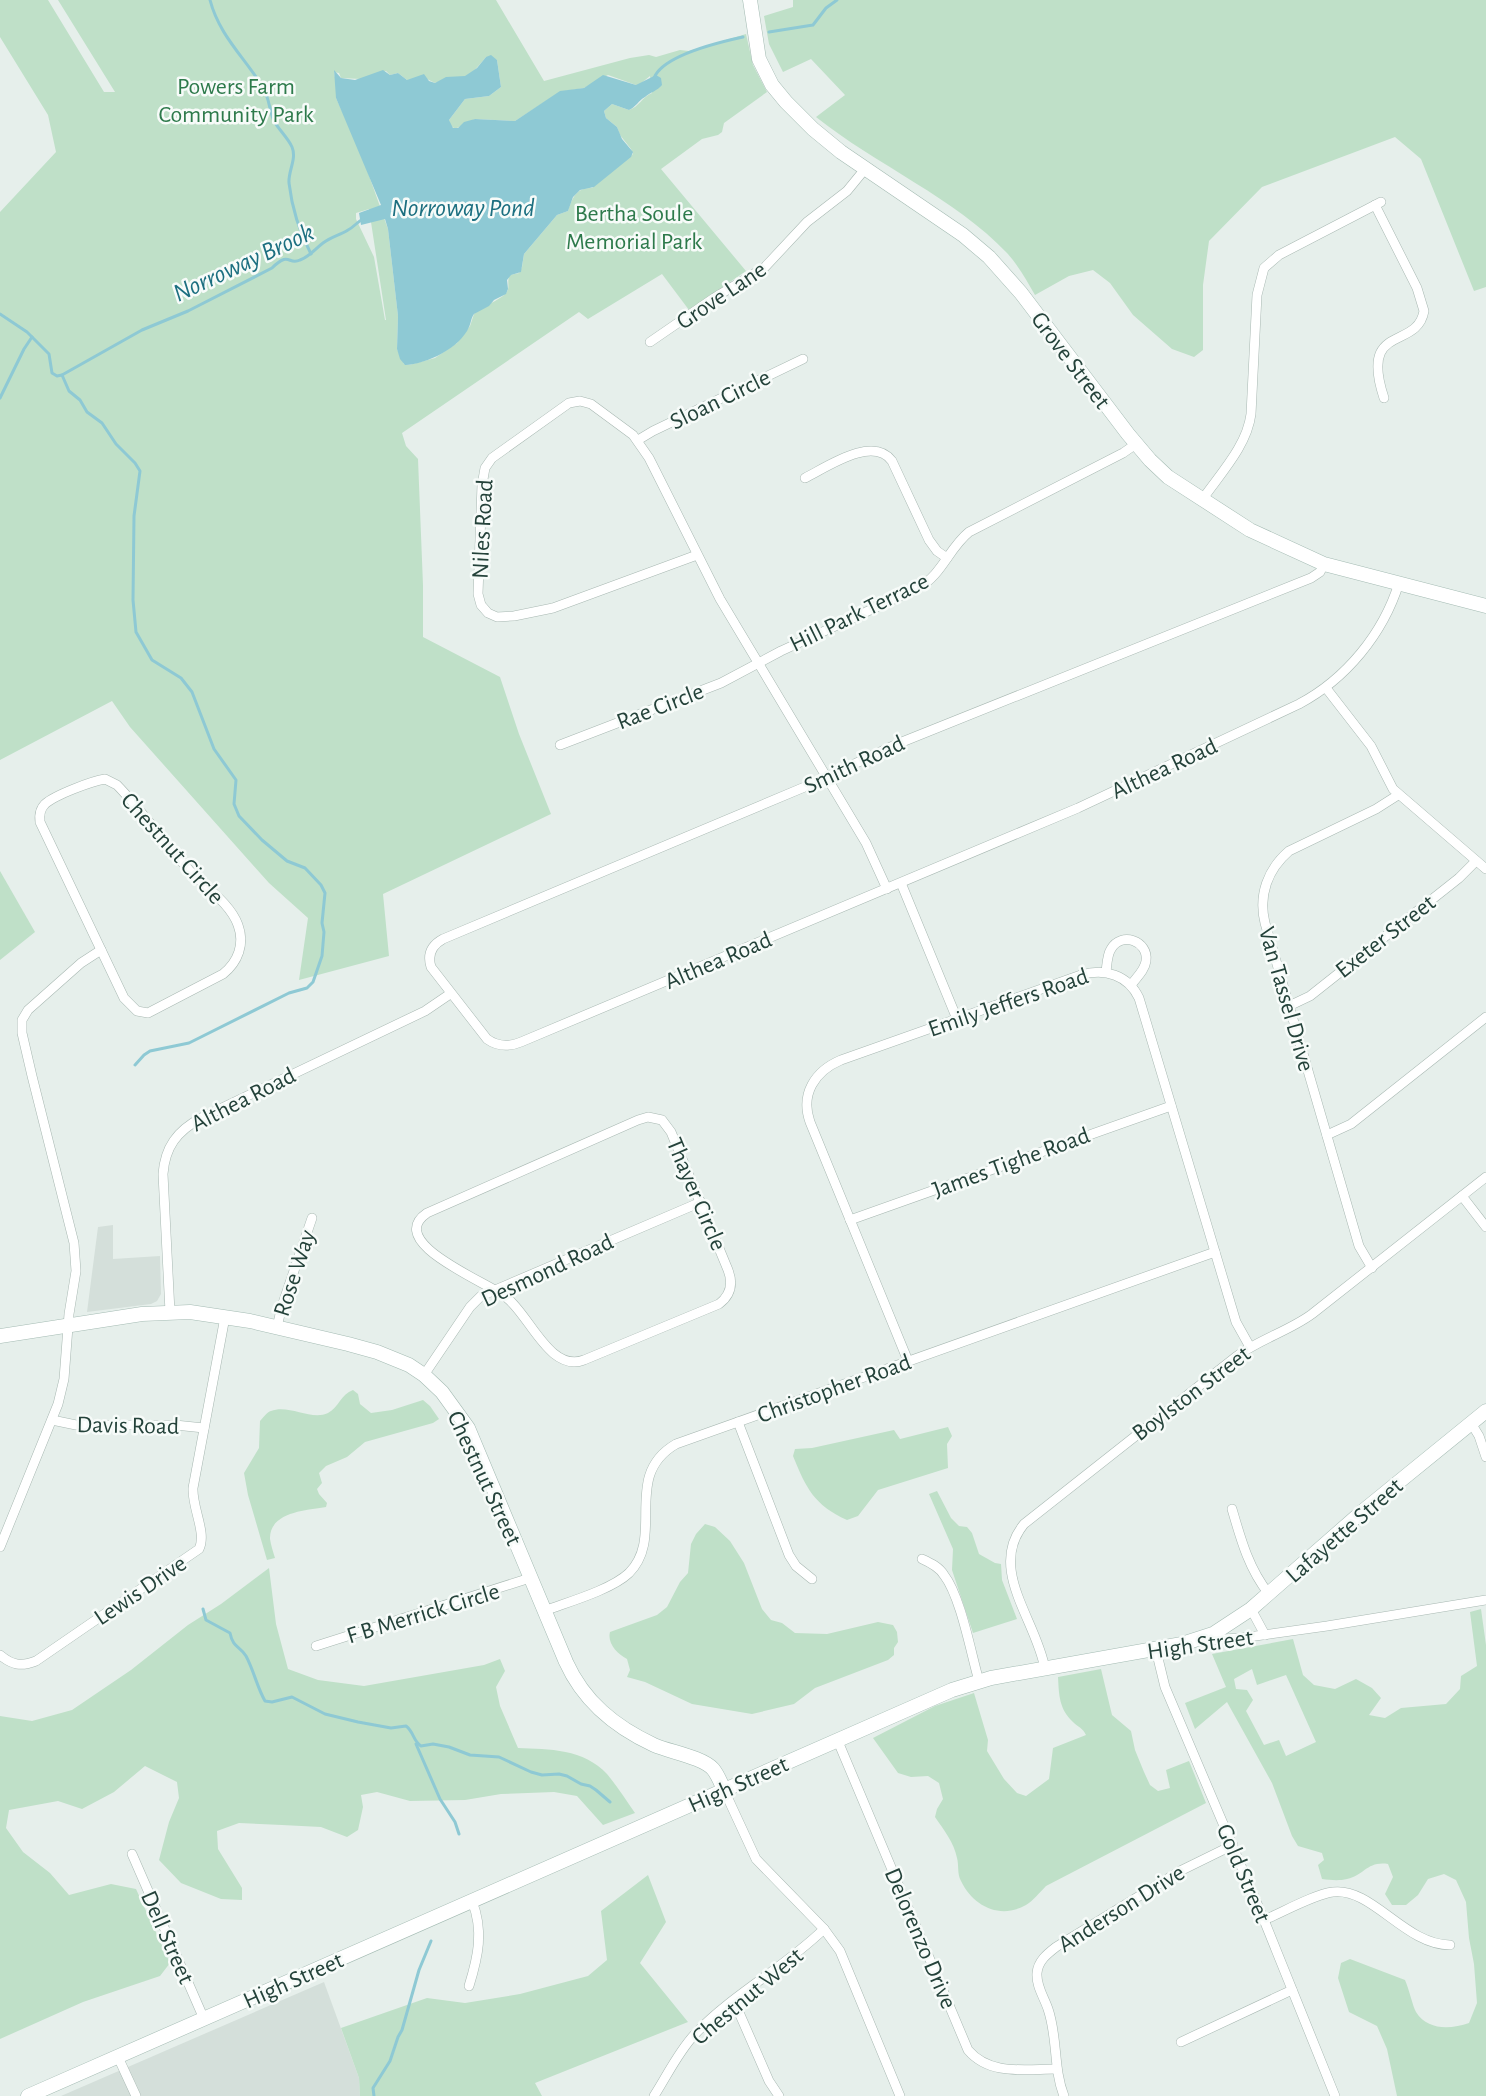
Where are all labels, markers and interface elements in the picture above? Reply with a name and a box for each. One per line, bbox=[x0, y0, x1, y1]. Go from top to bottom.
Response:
park label: Powers Farm Community Park bbox=[158, 75, 314, 127]
water label: Norroway Pond bbox=[391, 195, 535, 221]
park label: Bertha Soule Memorial Park bbox=[566, 202, 702, 254]
water label: Norroway Brook bbox=[169, 219, 318, 307]
street label: Grove Lane bbox=[672, 257, 771, 334]
street label: Grove Street bbox=[1026, 308, 1114, 414]
street label: Sloan Circle bbox=[667, 365, 774, 434]
street label: Niles Road bbox=[468, 479, 498, 580]
street label: Hill Park Terrace bbox=[786, 569, 933, 657]
street label: Rae Circle bbox=[613, 679, 707, 734]
street label: Smith Road bbox=[800, 731, 908, 799]
street label: Althea Road bbox=[1108, 734, 1221, 804]
street label: Chestnut Circle bbox=[116, 788, 228, 909]
street label: Exeter Street bbox=[1331, 890, 1440, 983]
street label: Van Tassel Drive bbox=[1254, 924, 1318, 1074]
street label: Althea Road bbox=[661, 928, 775, 994]
street label: Emily Jeffers Road bbox=[925, 964, 1092, 1042]
street label: Althea Road bbox=[187, 1063, 300, 1136]
street label: James Tighe Road bbox=[930, 1123, 1093, 1203]
street label: Thayer Circle bbox=[662, 1135, 731, 1254]
street label: Rose Way bbox=[270, 1227, 320, 1319]
street label: Desmond Road bbox=[478, 1230, 617, 1312]
street label: Boylston Street bbox=[1128, 1342, 1255, 1446]
street label: Christopher Road bbox=[754, 1350, 914, 1428]
street label: Chestnut Street bbox=[443, 1408, 526, 1550]
street label: Davis Road bbox=[76, 1413, 180, 1439]
street label: Lafayette Street bbox=[1282, 1474, 1408, 1588]
street label: Lewis Drive bbox=[90, 1551, 191, 1630]
street label: F B Merrick Circle bbox=[344, 1579, 503, 1649]
street label: High Street bbox=[1146, 1626, 1255, 1664]
street label: High Street bbox=[685, 1752, 792, 1818]
street label: Gold Street bbox=[1212, 1821, 1275, 1926]
street label: Anderson Drive bbox=[1054, 1861, 1189, 1957]
street label: Delorenzo Drive bbox=[880, 1864, 961, 2012]
street label: Dell Street bbox=[136, 1887, 198, 1988]
street label: Chestnut West bbox=[688, 1943, 808, 2050]
street label: High Street bbox=[240, 1948, 347, 2014]

